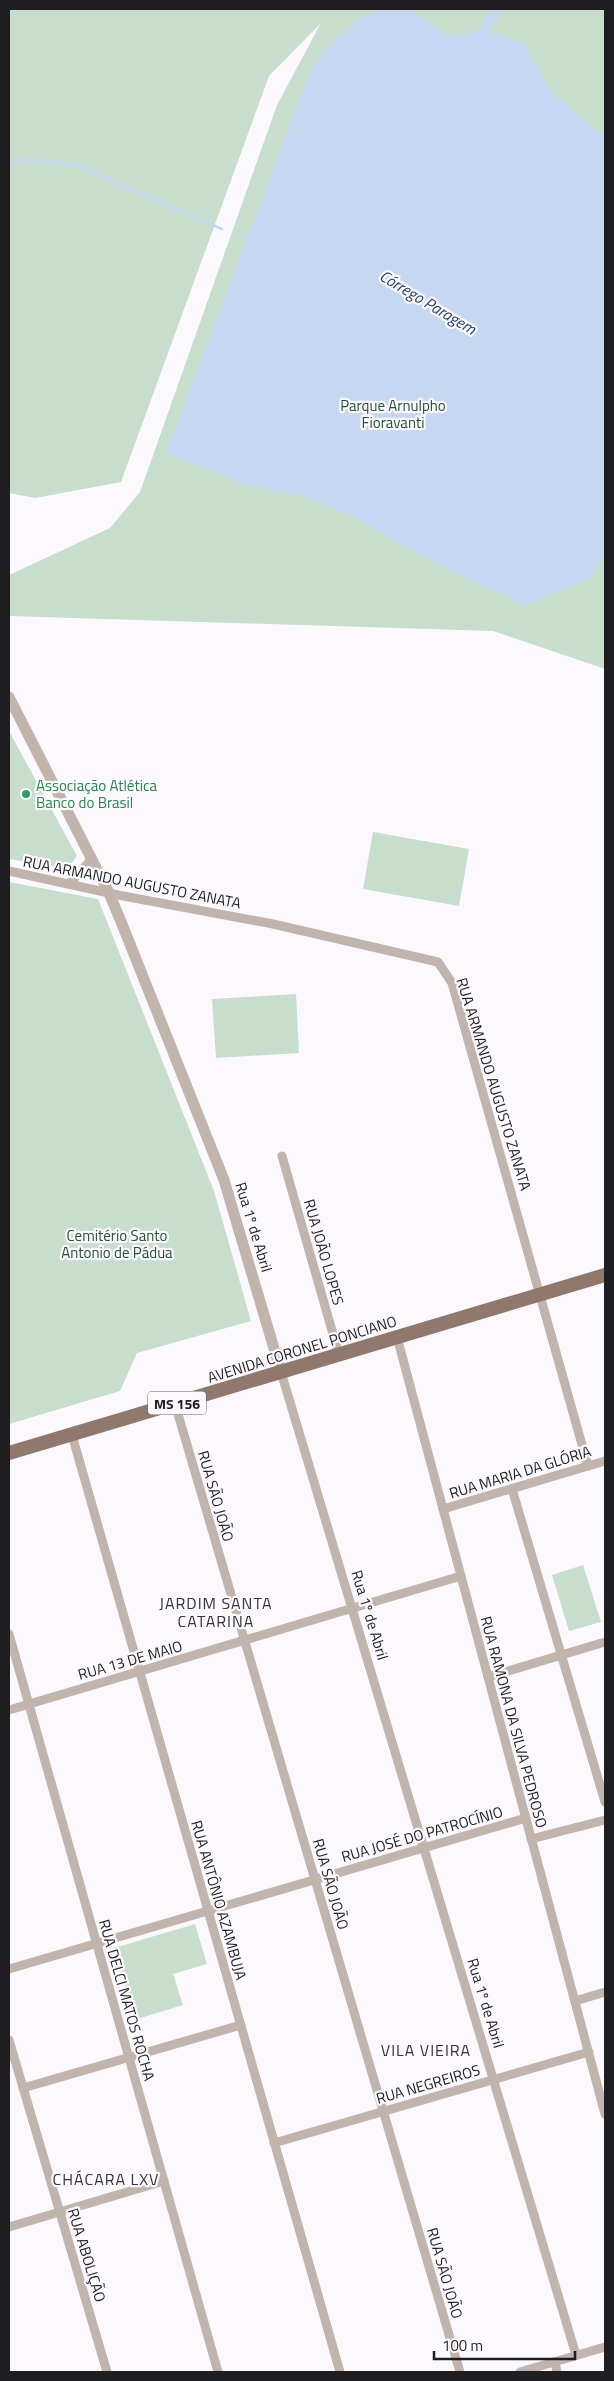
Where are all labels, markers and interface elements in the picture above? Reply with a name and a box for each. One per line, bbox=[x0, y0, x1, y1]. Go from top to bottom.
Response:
water label: Córrego Paragem bbox=[375, 264, 481, 341]
park label: Parque Arnulpho Fioravanti bbox=[340, 394, 446, 434]
place label: Associação Atlética Banco do Brasil bbox=[36, 774, 157, 814]
marker: Associação Atlética Banco do Brasil bbox=[20, 788, 32, 800]
street label: RUA ARMANDO AUGUSTO ZANATA bbox=[21, 850, 243, 914]
street label: RUA ARMANDO AUGUSTO ZANATA bbox=[451, 975, 537, 1193]
street label: Rua 1º de Abril bbox=[229, 1179, 279, 1275]
street label: RUA JOÃO LOPES bbox=[298, 1196, 350, 1308]
park label: Cemitério Santo Antonio de Pádua bbox=[61, 1224, 173, 1264]
street label: AVENIDA CORONEL PONCIANO bbox=[205, 1309, 400, 1389]
road number: MS 156 bbox=[148, 1392, 206, 1415]
street label: RUA MARIA DA GLÓRIA bbox=[446, 1439, 594, 1505]
street label: RUA SÃO JOÃO bbox=[192, 1448, 240, 1544]
street label: Rua 1º de Abril bbox=[345, 1567, 395, 1663]
district label: JARDIM SANTA CATARINA bbox=[159, 1591, 273, 1633]
street label: RUA RAMONA DA SILVA PEDROSO bbox=[475, 1614, 553, 1831]
street label: RUA 13 DE MAIO bbox=[75, 1634, 185, 1686]
street label: RUA JOSÉ DO PATROCÍNIO bbox=[338, 1800, 506, 1868]
street label: RUA ANTÔNIO AZAMBUJA bbox=[185, 1817, 253, 1983]
street label: RUA SÃO JOÃO bbox=[307, 1836, 355, 1932]
street label: RUA DELCI MATOS ROCHA bbox=[93, 1916, 161, 2084]
street label: Rua 1º de Abril bbox=[461, 1955, 511, 2051]
district label: VILA VIEIRA bbox=[381, 2038, 471, 2062]
street label: RUA NEGREIROS bbox=[373, 2058, 483, 2110]
district label: CHÁCARA LXV bbox=[53, 2167, 159, 2191]
street label: RUA ABOLIÇÃO bbox=[62, 2205, 112, 2305]
street label: RUA SÃO JOÃO bbox=[421, 2225, 469, 2321]
scale bar bbox=[434, 2328, 575, 2360]
text: 100 m bbox=[442, 2334, 483, 2357]

